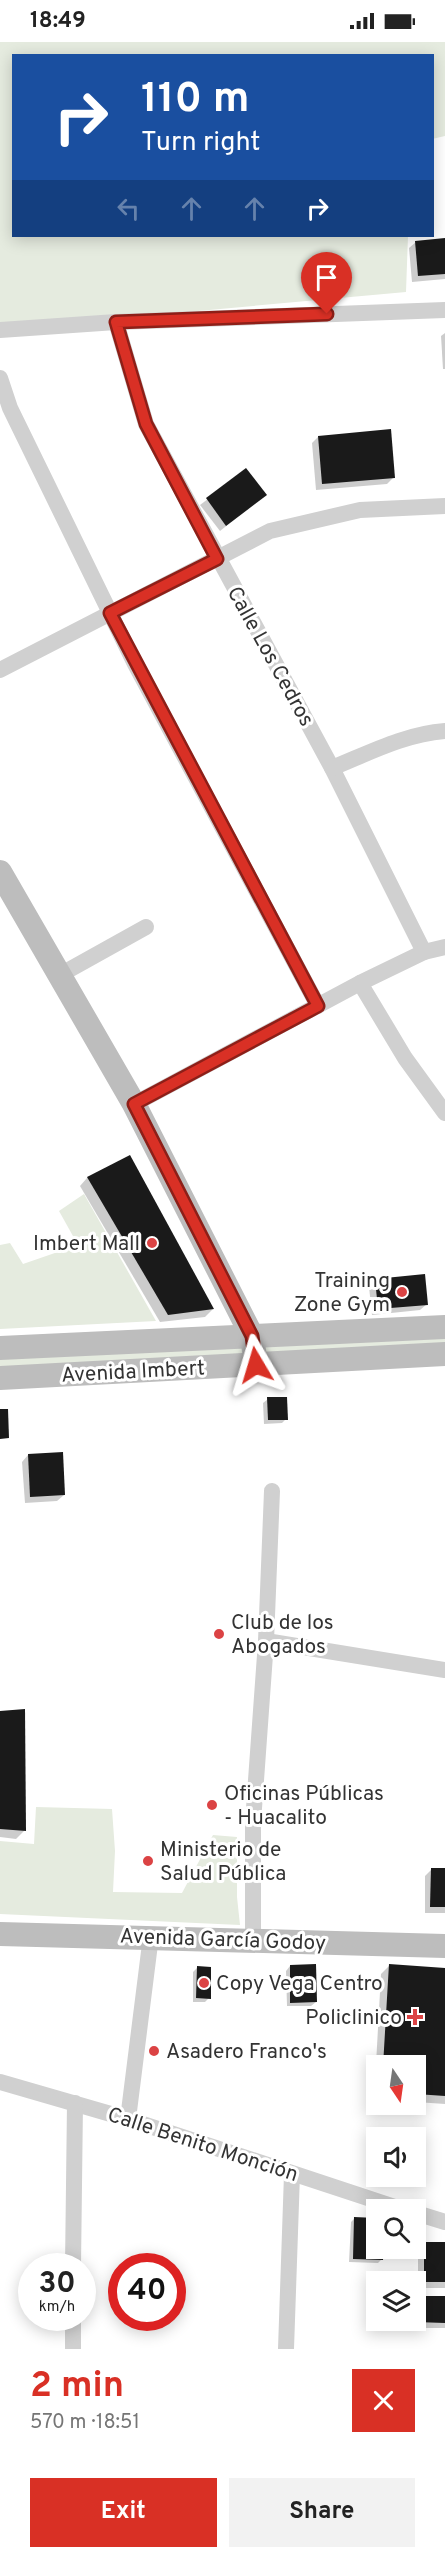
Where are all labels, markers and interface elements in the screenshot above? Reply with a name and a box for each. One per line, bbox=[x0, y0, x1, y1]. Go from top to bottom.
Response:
text: 18:49 bbox=[30, 8, 86, 35]
text: 110 m bbox=[141, 74, 250, 127]
icon: right bbox=[42, 78, 120, 156]
text: Turn right bbox=[141, 126, 260, 160]
icon: left bbox=[112, 192, 145, 225]
icon: ahead bbox=[175, 192, 208, 225]
icon: ahead bbox=[238, 192, 271, 225]
icon: right bbox=[301, 192, 334, 225]
pin bbox=[301, 252, 352, 314]
icon: arrive bbox=[310, 261, 343, 294]
street label: Calle Los Cedros bbox=[220, 582, 319, 732]
place label: Imbert Mall bbox=[33, 1231, 140, 1258]
marker: Imbert Mall bbox=[145, 1236, 159, 1250]
place label: Training Zone Gym bbox=[294, 1268, 390, 1319]
marker: Training Zone Gym bbox=[395, 1285, 409, 1299]
position arrow bbox=[224, 1333, 288, 1397]
street label: Avenida Imbert bbox=[60, 1355, 206, 1390]
place label: Club de los Abogados bbox=[231, 1610, 334, 1661]
marker: Club de los Abogados bbox=[212, 1627, 226, 1641]
place label: Oficinas Públicas - Huacalito bbox=[224, 1781, 384, 1832]
marker: Oficinas Públicas - Huacalito bbox=[205, 1798, 219, 1812]
place label: Ministerio de Salud Pública bbox=[160, 1837, 286, 1888]
marker: Ministerio de Salud Pública bbox=[141, 1854, 155, 1868]
street label: Avenida García Godoy bbox=[119, 1923, 327, 1958]
place label: Copy Vega Centro bbox=[216, 1971, 383, 1998]
marker: Copy Vega Centro bbox=[197, 1976, 211, 1990]
place label: Policlinico bbox=[305, 2005, 402, 2032]
marker: Policlinico bbox=[406, 2008, 424, 2026]
place label: Asadero Franco's bbox=[166, 2039, 327, 2066]
marker: Asadero Franco's bbox=[147, 2044, 161, 2058]
north arrow bbox=[366, 2055, 426, 2115]
map controls bbox=[366, 2055, 426, 2331]
street label: Calle Benito Monción bbox=[104, 2102, 301, 2189]
button: sound bbox=[366, 2127, 426, 2187]
button: search bbox=[366, 2199, 426, 2259]
speed limit sign: 40 bbox=[108, 2253, 186, 2331]
text: 30 bbox=[38, 2266, 76, 2303]
button: layers bbox=[366, 2271, 426, 2331]
text: km/h bbox=[39, 2298, 75, 2317]
text: 2 min bbox=[30, 2364, 124, 2410]
button: close bbox=[352, 2369, 415, 2432]
text: 570 m · 18:51 bbox=[30, 2410, 140, 2436]
button: Exit bbox=[30, 2478, 217, 2547]
button: Share bbox=[229, 2478, 415, 2547]

